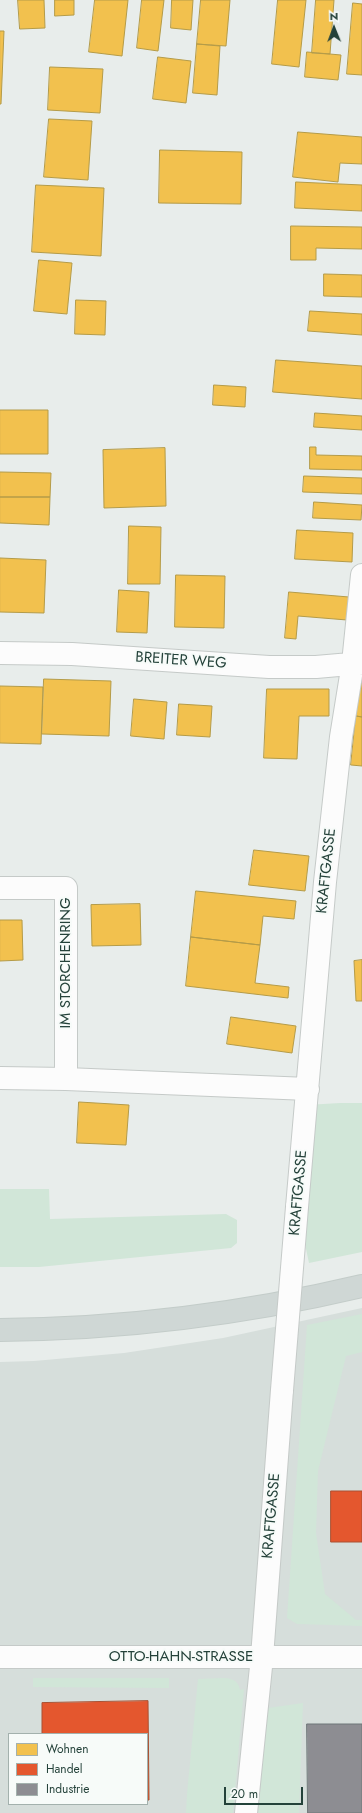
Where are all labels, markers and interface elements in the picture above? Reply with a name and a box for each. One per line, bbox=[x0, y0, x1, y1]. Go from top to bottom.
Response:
north arrow bbox=[314, 8, 354, 48]
text: N bbox=[329, 8, 338, 24]
street label: BREITER WEG bbox=[135, 649, 227, 673]
street label: KRAFTGASSE bbox=[314, 827, 340, 915]
street label: IM STORCHENRING bbox=[57, 897, 75, 1029]
street label: KRAFTGASSE bbox=[286, 1149, 312, 1237]
street label: KRAFTGASSE bbox=[259, 1472, 285, 1560]
street label: OTTO-HAHN-STRASSE bbox=[109, 1648, 253, 1666]
legend bbox=[8, 1733, 148, 1805]
text: Wohnen bbox=[46, 1740, 89, 1758]
text: Handel bbox=[46, 1760, 82, 1778]
scale bar bbox=[226, 1779, 305, 1805]
text: Industrie bbox=[46, 1780, 90, 1798]
text: 20 m bbox=[231, 1785, 258, 1803]

